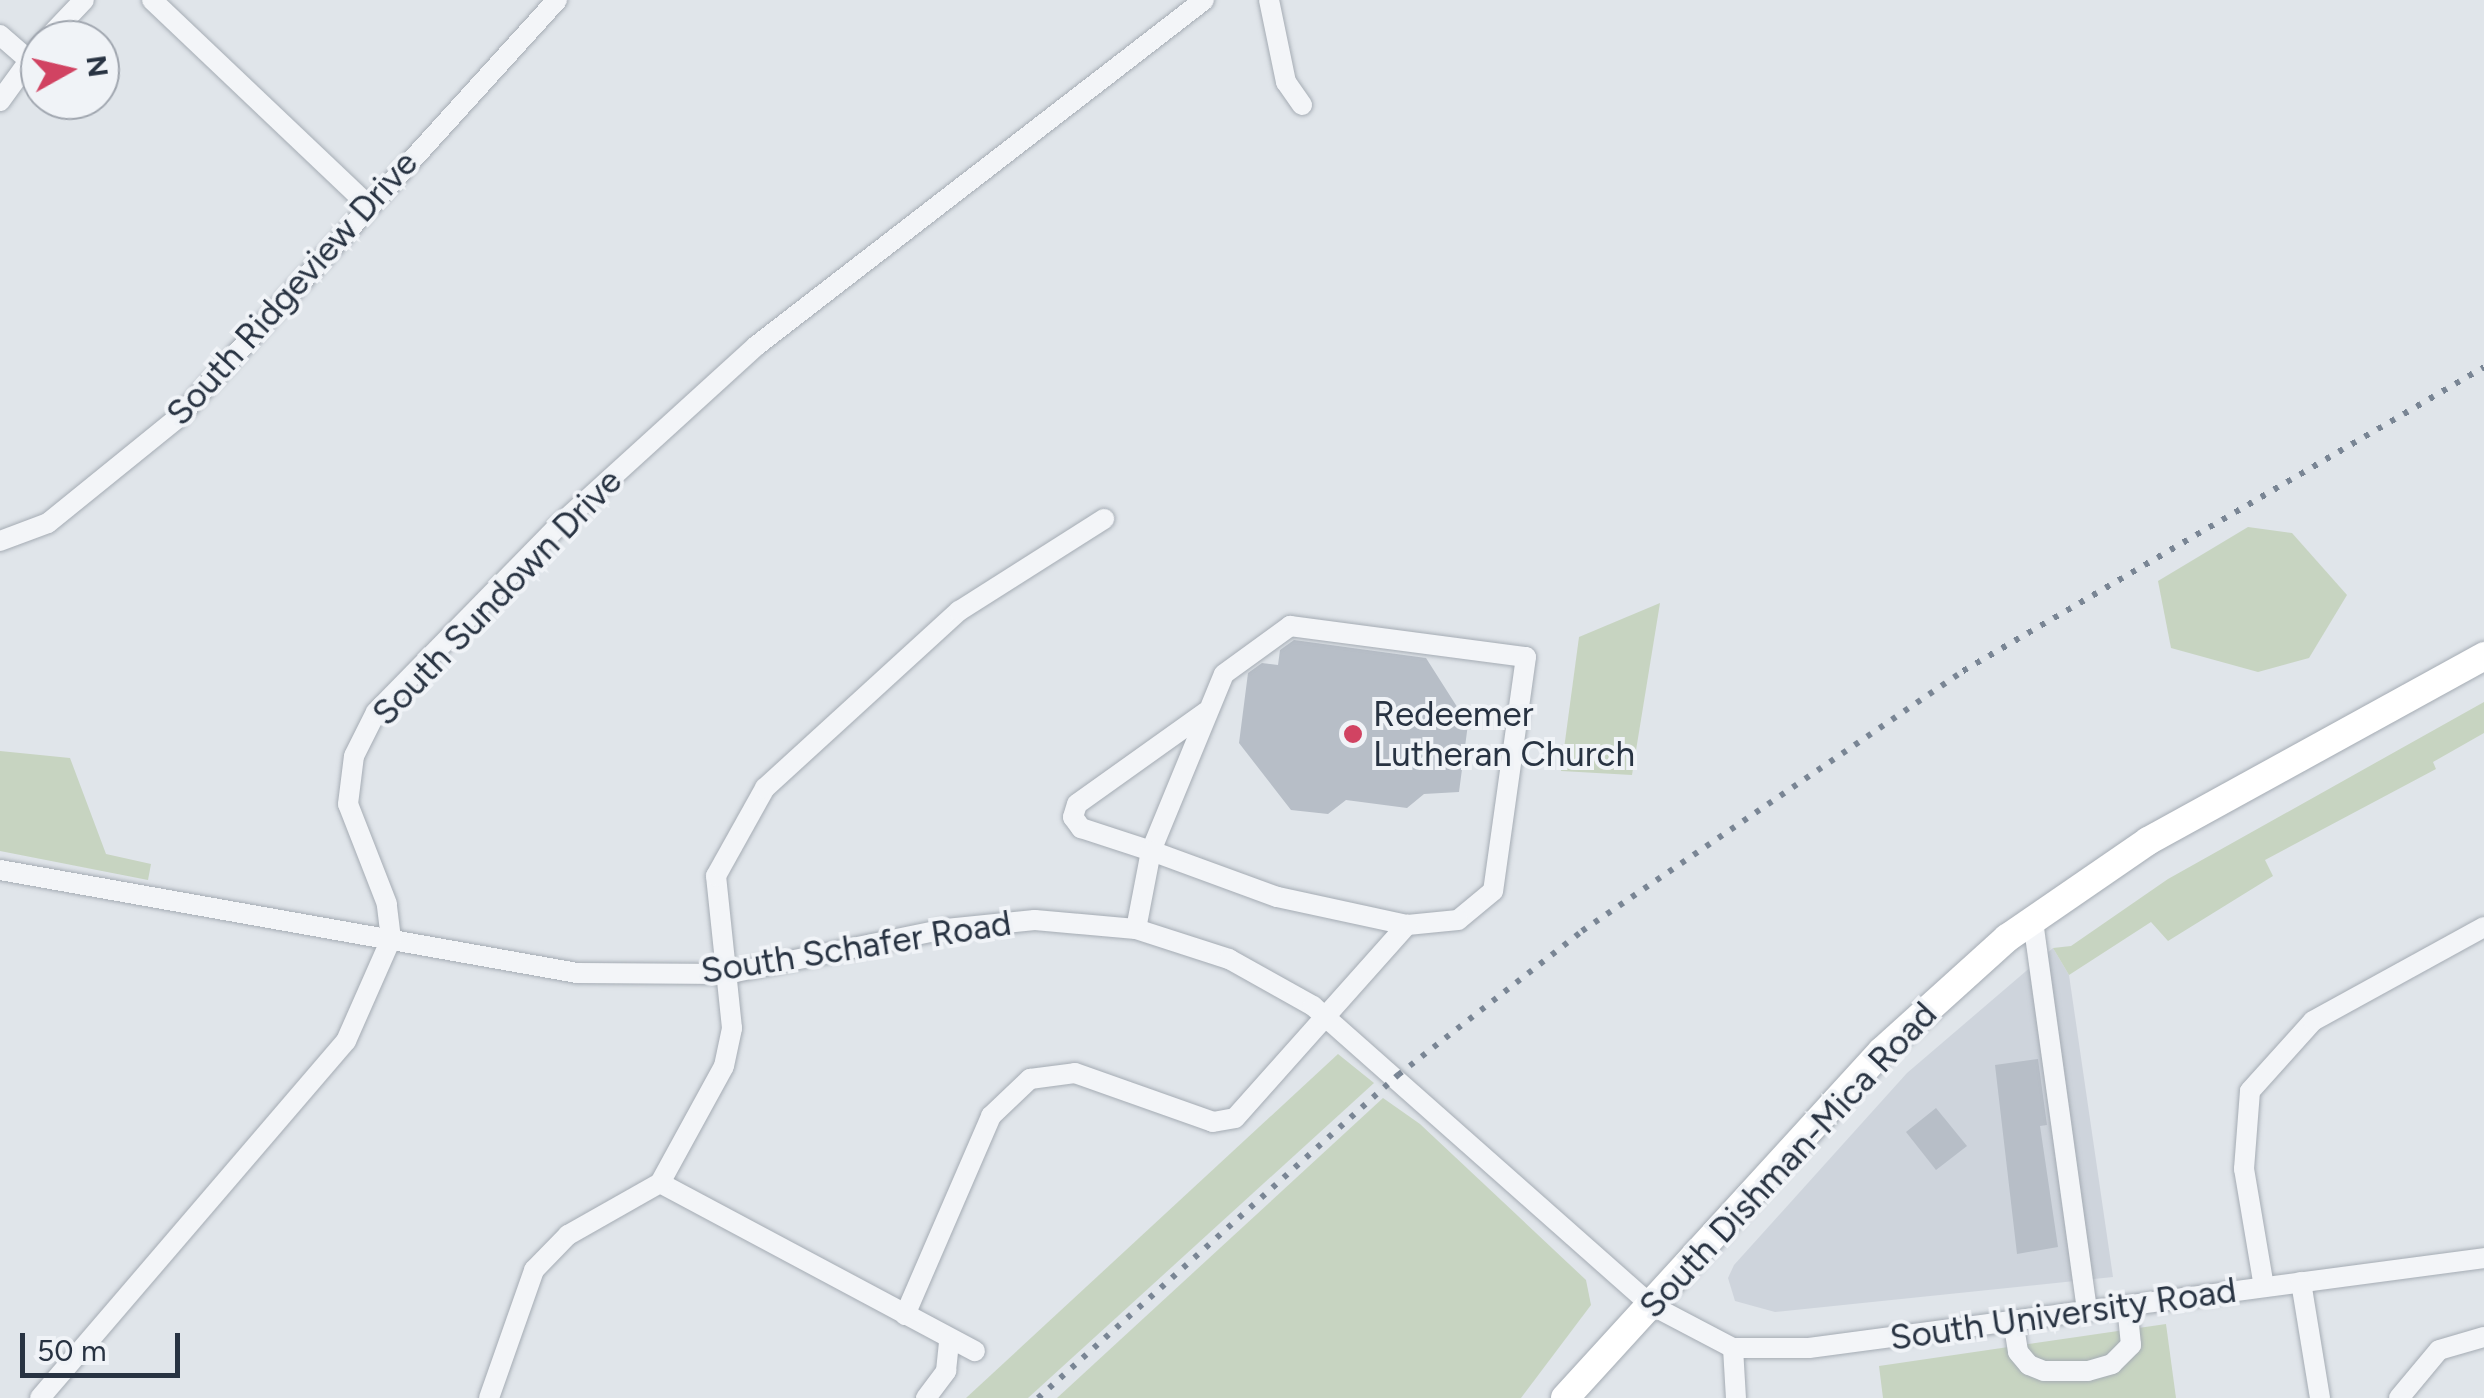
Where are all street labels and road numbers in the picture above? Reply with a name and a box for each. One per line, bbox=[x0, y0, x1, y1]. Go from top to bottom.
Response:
street label: South Ridgeview Drive bbox=[158, 142, 426, 434]
street label: South Sundown Drive bbox=[364, 460, 630, 734]
street label: South Schafer Road bbox=[698, 902, 1014, 992]
street label: South Dishman-Mica Road bbox=[1631, 993, 1945, 1327]
street label: South University Road bbox=[1887, 1269, 2239, 1359]

